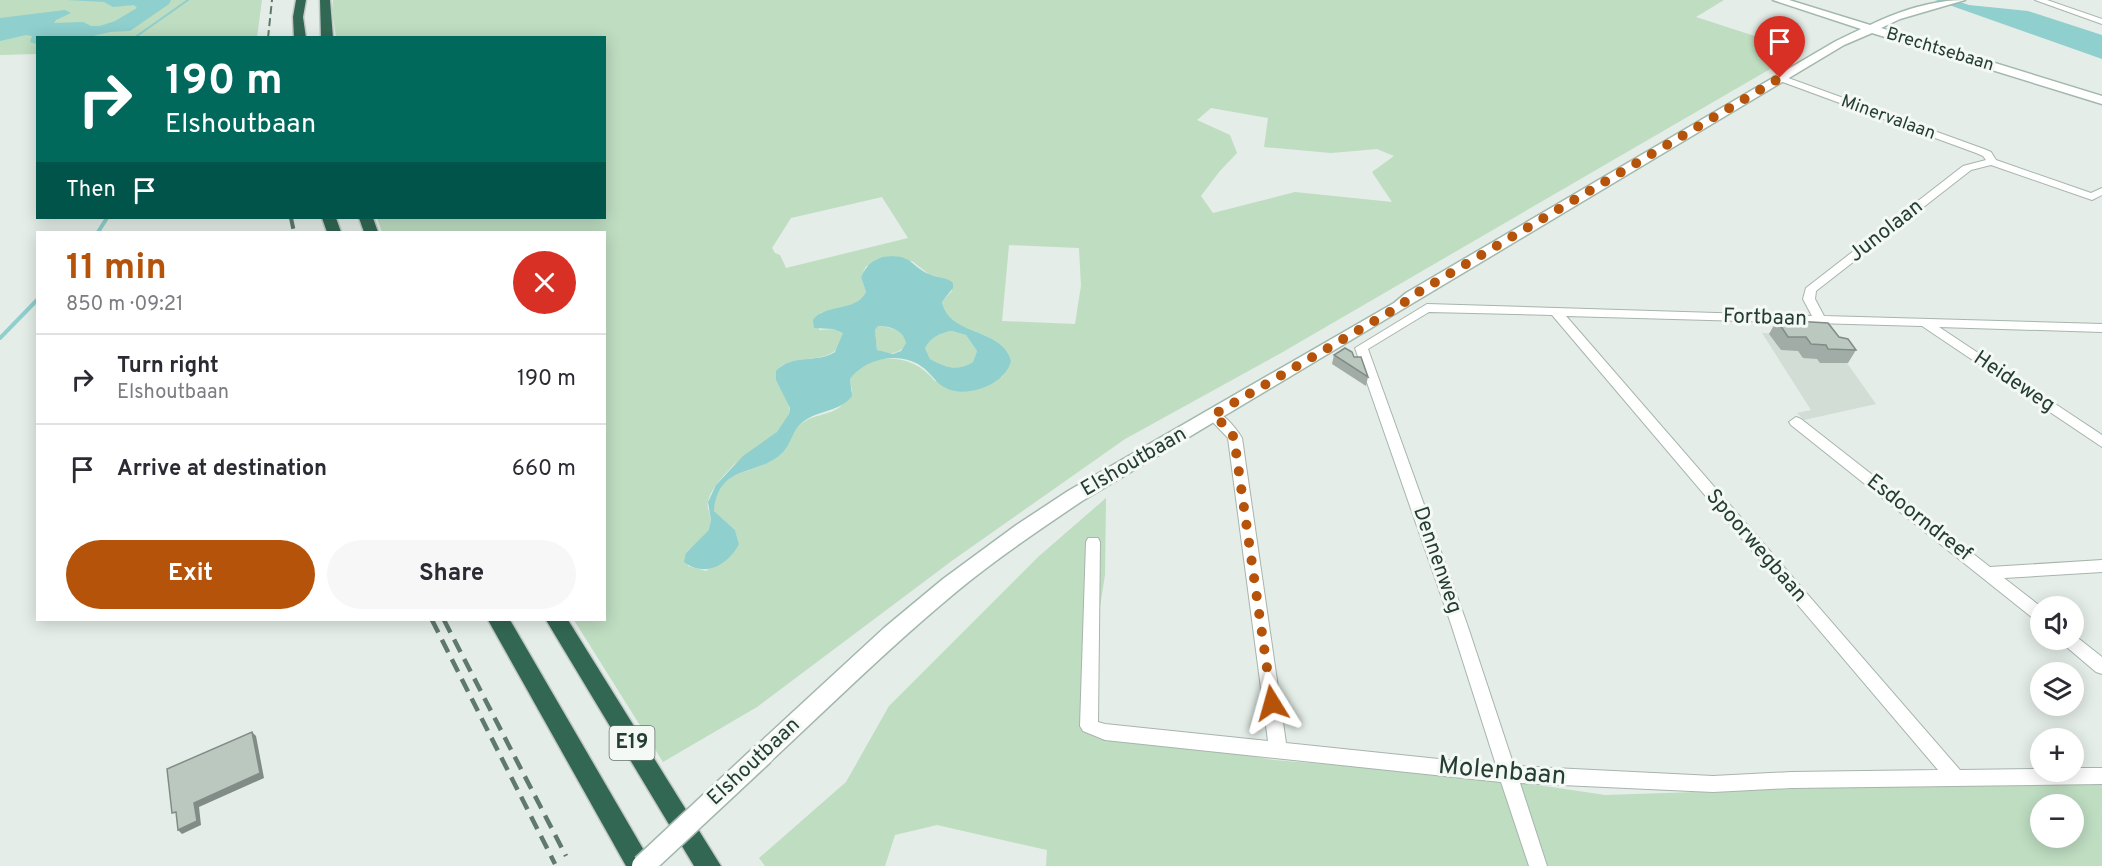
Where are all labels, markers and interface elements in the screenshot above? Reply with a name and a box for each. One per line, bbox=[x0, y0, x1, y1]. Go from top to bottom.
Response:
pin bbox=[1754, 16, 1805, 78]
street label: Brechtsebaan bbox=[1883, 23, 1997, 77]
icon: arrive bbox=[1763, 25, 1796, 58]
text: 190 m bbox=[165, 56, 283, 109]
icon: right bbox=[66, 60, 144, 138]
street label: Minervalaan bbox=[1838, 90, 1938, 146]
text: Elshoutbaan bbox=[165, 108, 316, 142]
icon: arrive bbox=[128, 174, 161, 207]
text: Then bbox=[66, 177, 116, 204]
street label: Junolaan bbox=[1843, 194, 1929, 268]
text: 11 min bbox=[66, 246, 167, 292]
button: close bbox=[513, 251, 576, 314]
text: 850 m · 09:21 bbox=[66, 292, 183, 318]
street label: Fortbaan bbox=[1722, 303, 1808, 333]
street label: Heideweg bbox=[1968, 345, 2060, 419]
text: Turn right bbox=[117, 353, 219, 380]
icon: right bbox=[66, 363, 99, 396]
text: 190 m bbox=[517, 366, 576, 393]
text: Elshoutbaan bbox=[117, 380, 229, 406]
street label: Elshoutbaan bbox=[1076, 421, 1192, 503]
icon: arrive bbox=[66, 453, 99, 486]
text: Arrive at destination bbox=[117, 456, 327, 483]
text: 660 m bbox=[512, 456, 576, 483]
street label: Esdoorndreef bbox=[1861, 468, 1977, 568]
street label: Spoorwegbaan bbox=[1699, 484, 1813, 608]
street label: Dennenweg bbox=[1406, 503, 1468, 617]
button: Exit bbox=[66, 540, 315, 609]
button: Share bbox=[327, 540, 576, 609]
map controls bbox=[2030, 596, 2084, 848]
button: sound bbox=[2030, 596, 2084, 650]
button: layers bbox=[2030, 662, 2084, 716]
position arrow bbox=[1240, 671, 1304, 735]
street label: Elshoutbaan bbox=[702, 712, 806, 812]
road number: E19 bbox=[610, 726, 654, 760]
button: + bbox=[2030, 728, 2084, 782]
street label: Molenbaan bbox=[1437, 750, 1567, 794]
button: − bbox=[2030, 794, 2084, 848]

